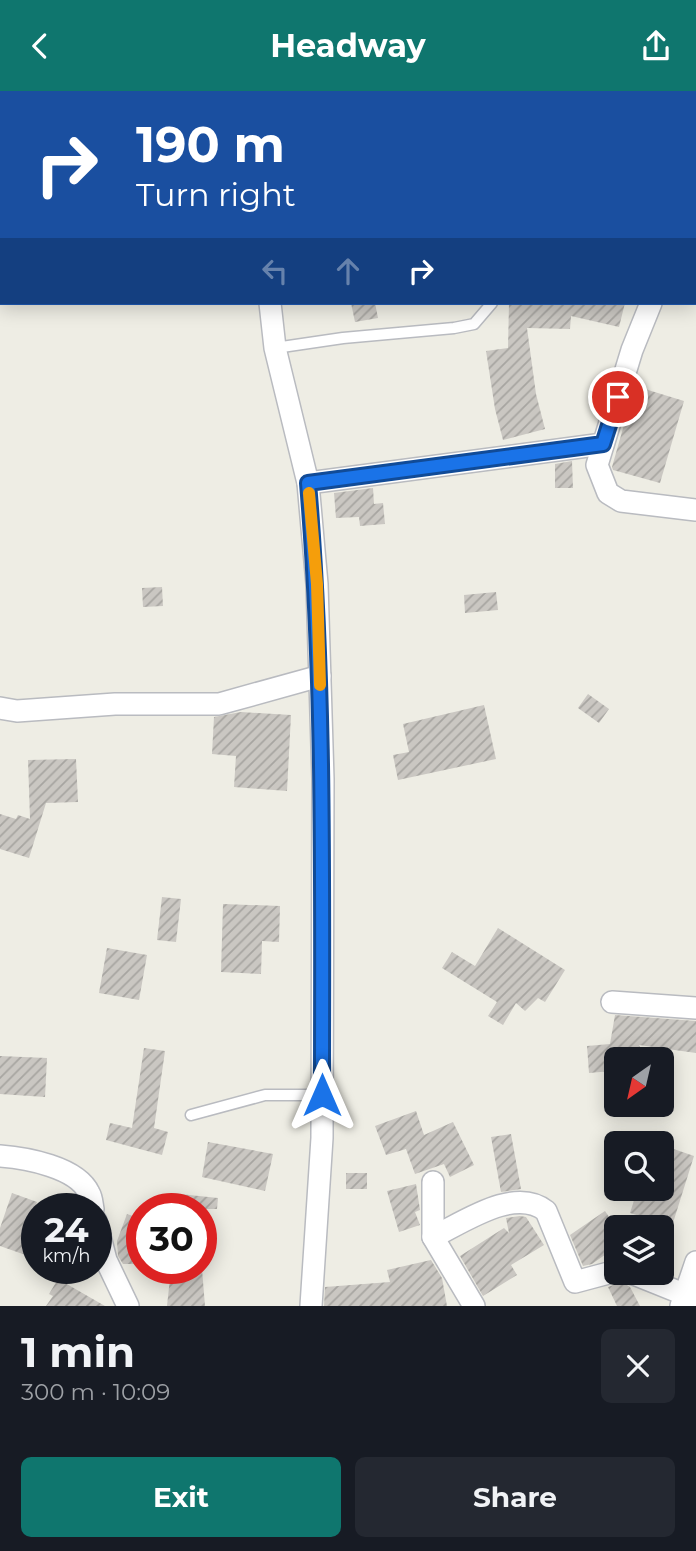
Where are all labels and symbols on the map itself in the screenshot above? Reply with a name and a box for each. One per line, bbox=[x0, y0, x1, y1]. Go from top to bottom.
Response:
pin bbox=[588, 367, 648, 427]
north arrow bbox=[604, 1047, 674, 1117]
position arrow bbox=[285, 1058, 359, 1132]
speed limit sign: 30 bbox=[126, 1193, 217, 1284]

